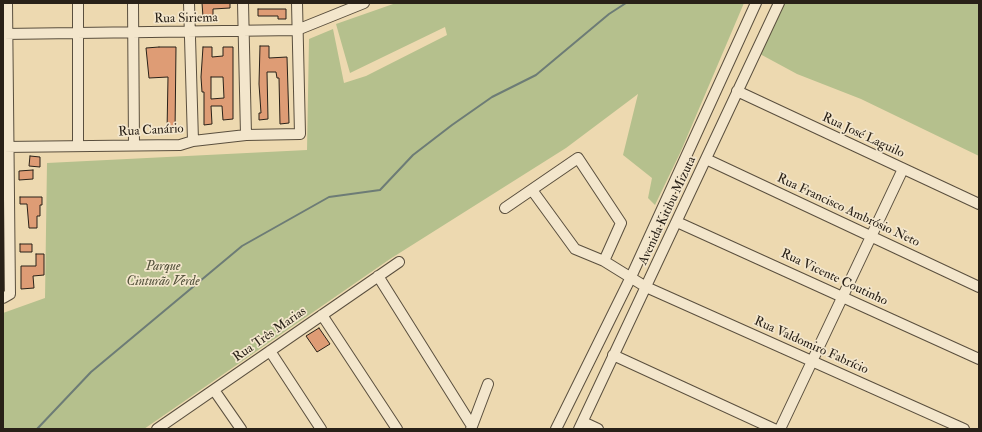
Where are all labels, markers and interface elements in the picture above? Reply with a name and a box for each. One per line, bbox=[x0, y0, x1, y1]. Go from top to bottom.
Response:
street label: Rua Siriema bbox=[154, 11, 218, 27]
street label: Rua José Laguilo bbox=[819, 110, 907, 162]
street label: Rua Canário bbox=[118, 122, 184, 140]
street label: Avenida Kitibu Mizuta bbox=[636, 154, 700, 268]
street label: Rua Francisco Ambrósio Neto bbox=[774, 171, 922, 251]
street label: Rua Vicente Coutinho bbox=[778, 246, 890, 310]
park label: Parque Cinturão Verde bbox=[126, 259, 200, 290]
street label: Rua Três Marias bbox=[230, 304, 310, 366]
street label: Rua Valdomiro Fabrício bbox=[752, 314, 870, 378]

